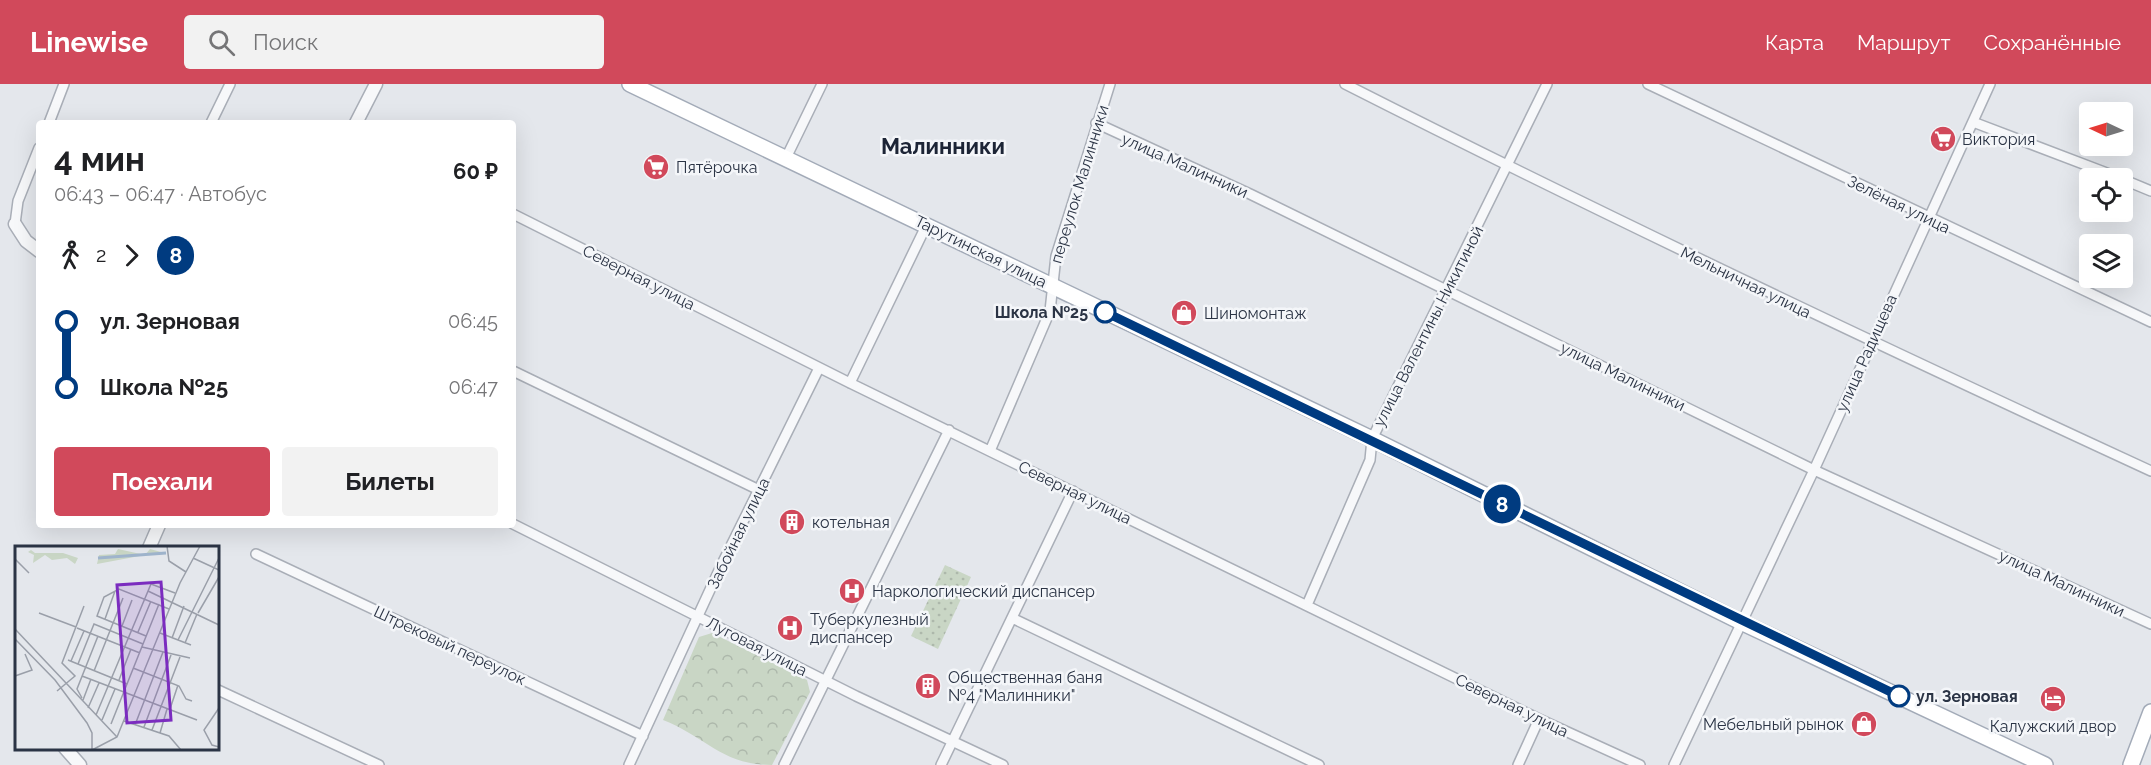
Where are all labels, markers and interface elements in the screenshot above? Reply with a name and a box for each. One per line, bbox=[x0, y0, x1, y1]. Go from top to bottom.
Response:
search box bbox=[184, 15, 604, 69]
text: Linewise bbox=[30, 26, 148, 59]
icon: search bbox=[205, 26, 238, 59]
text: Поиск bbox=[253, 29, 318, 55]
text: Карта bbox=[1765, 30, 1824, 55]
text: Маршрут bbox=[1857, 30, 1950, 55]
text: Сохранённые bbox=[1983, 30, 2121, 55]
north arrow bbox=[2079, 102, 2133, 156]
map controls bbox=[2079, 102, 2133, 288]
street label: переулок Малинники bbox=[1046, 103, 1113, 266]
supermarket icon: Виктория bbox=[1928, 124, 1958, 154]
street label: улица Малинники bbox=[1119, 129, 1251, 202]
place label: Виктория bbox=[1962, 130, 2035, 149]
district label: Малинники bbox=[881, 133, 1005, 159]
text: 4 мин bbox=[54, 140, 145, 179]
supermarket icon: Пятёрочка bbox=[641, 152, 671, 182]
text: 60 ₽ bbox=[453, 158, 498, 184]
place label: Пятёрочка bbox=[676, 158, 757, 177]
button: locate bbox=[2079, 168, 2133, 222]
street label: Зелёная улица bbox=[1844, 171, 1953, 238]
text: 06:43 – 06:47 · Автобус bbox=[54, 182, 267, 206]
street label: Тарутинская улица bbox=[912, 211, 1050, 292]
street label: улица Валентины Никитиной bbox=[1369, 223, 1487, 430]
button: layers bbox=[2079, 234, 2133, 288]
icon: walk bbox=[54, 239, 87, 272]
icon: forward bbox=[115, 239, 148, 272]
street label: Северная улица bbox=[579, 241, 698, 314]
text: 2 bbox=[96, 243, 106, 267]
text: 8 bbox=[169, 243, 182, 268]
street label: Мельничная улица bbox=[1678, 243, 1814, 322]
street label: улица Радищева bbox=[1832, 292, 1901, 415]
shop icon: Шиномонтаж bbox=[1169, 298, 1199, 328]
marker: Школа №25 bbox=[1094, 301, 1116, 323]
place label: Школа №25 bbox=[995, 303, 1088, 322]
place label: Шиномонтаж bbox=[1204, 304, 1307, 323]
text: ул. Зерновая bbox=[100, 308, 240, 334]
text: 06:45 bbox=[448, 309, 498, 333]
street label: улица Малинники bbox=[1557, 338, 1688, 415]
text: Школа №25 bbox=[100, 374, 228, 400]
text: 06:47 bbox=[448, 375, 498, 399]
button: Поехали bbox=[54, 447, 270, 516]
button: Билеты bbox=[282, 447, 498, 516]
street label: Северная улица bbox=[1015, 457, 1134, 528]
street label: Забойная улица bbox=[703, 474, 774, 592]
line badge: 8 bbox=[1482, 484, 1522, 524]
text: 8 bbox=[1496, 492, 1508, 517]
building icon: котельная bbox=[777, 507, 807, 537]
place label: котельная bbox=[812, 513, 890, 532]
inset map bbox=[15, 546, 219, 750]
street label: улица Малинники bbox=[1996, 546, 2128, 621]
hospital icon: Наркологический диспансер bbox=[837, 576, 867, 606]
place label: Наркологический диспансер bbox=[872, 582, 1095, 601]
street label: Штрековый переулок bbox=[371, 602, 529, 689]
place label: Туберкулезный диспансер bbox=[810, 610, 929, 647]
street label: Луговая улица bbox=[703, 613, 810, 680]
hospital icon: Туберкулезный диспансер bbox=[775, 613, 805, 643]
place label: Общественная баня №4 "Малинники" bbox=[948, 668, 1102, 705]
street label: Северная улица bbox=[1452, 670, 1571, 741]
building icon: Общественная баня №4 "Малинники" bbox=[913, 671, 943, 701]
hotel icon: Калужский двор bbox=[2038, 684, 2068, 714]
marker: ул. Зерновая bbox=[1888, 685, 1910, 707]
place label: ул. Зерновая bbox=[1916, 687, 2018, 706]
shop icon: Мебельный рынок bbox=[1849, 709, 1879, 739]
place label: Мебельный рынок bbox=[1703, 715, 1844, 734]
place label: Калужский двор bbox=[1990, 717, 2116, 736]

